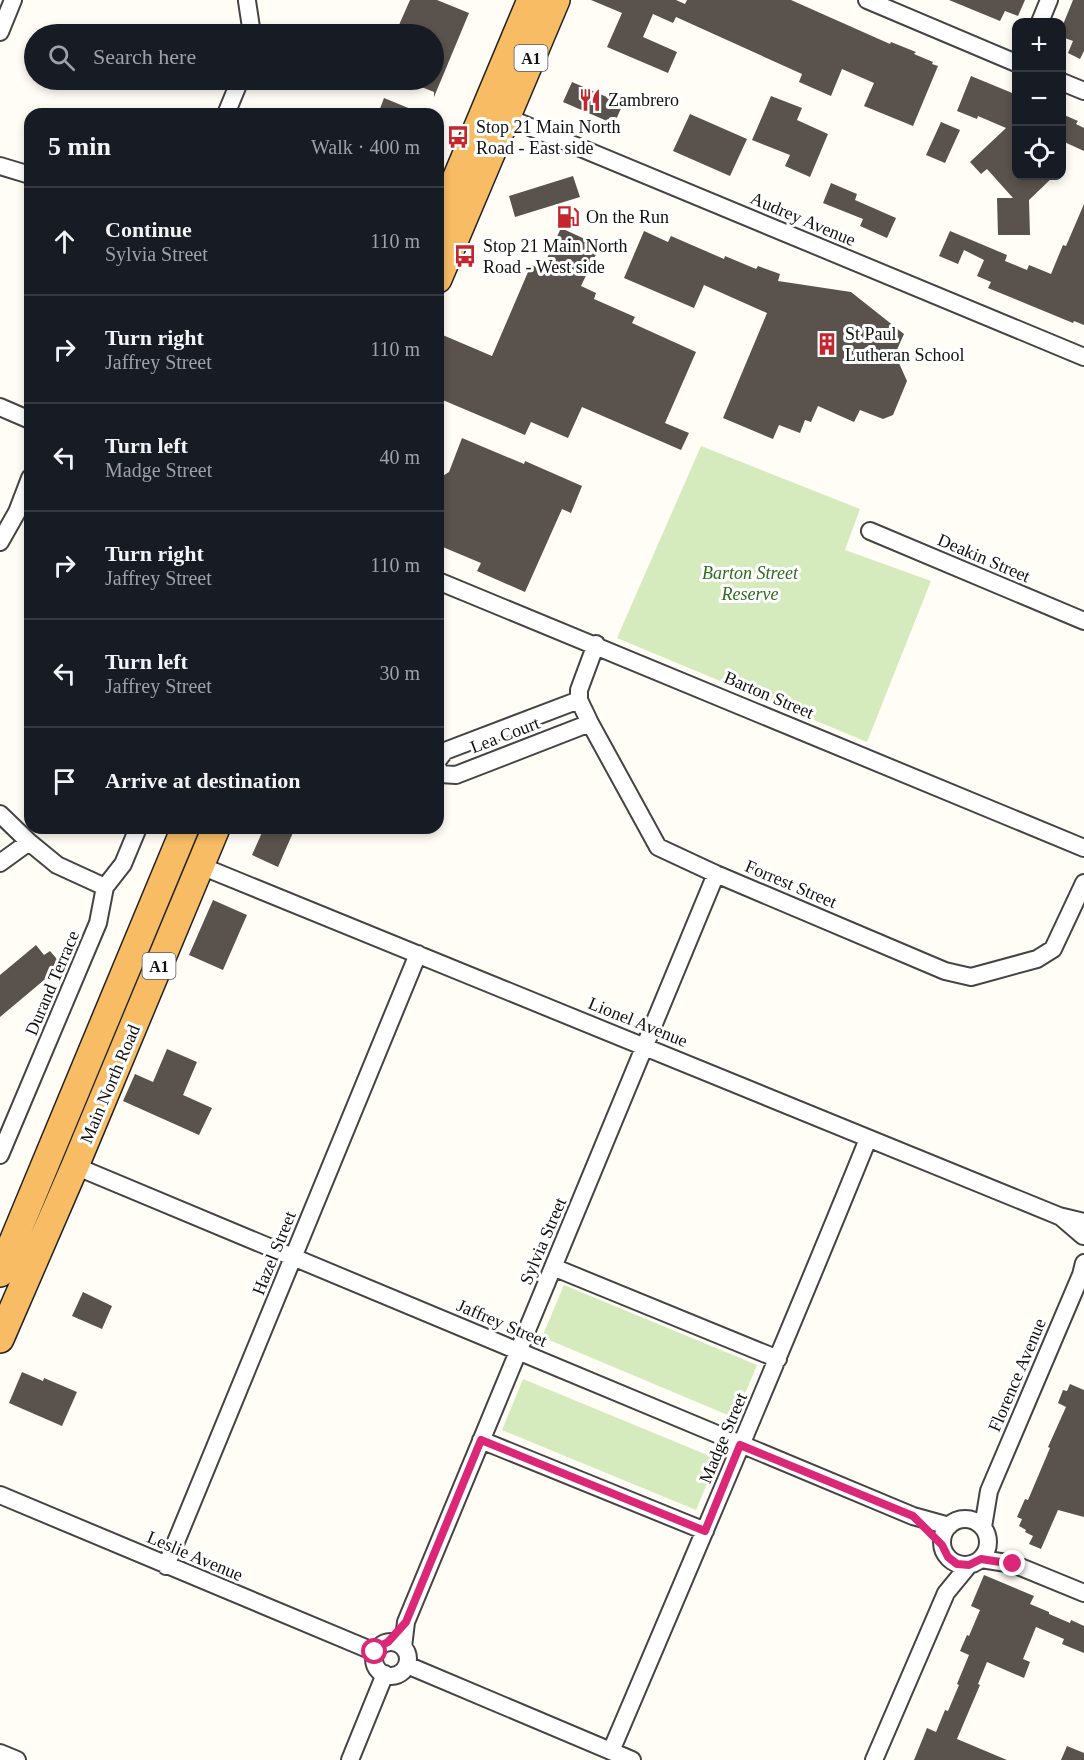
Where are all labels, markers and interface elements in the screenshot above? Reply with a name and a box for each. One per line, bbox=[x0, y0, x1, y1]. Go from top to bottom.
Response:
map controls bbox=[1012, 18, 1066, 180]
button: + bbox=[1012, 18, 1066, 72]
search box bbox=[24, 24, 444, 90]
icon: search bbox=[45, 41, 78, 74]
text: Search here bbox=[93, 44, 196, 69]
road number: A1 bbox=[514, 45, 548, 71]
button: − bbox=[1012, 72, 1066, 126]
restaurant icon: Zambrero bbox=[577, 87, 603, 113]
place label: Zambrero bbox=[608, 90, 679, 110]
place label: Stop 21 Main North Road - East side bbox=[476, 117, 621, 158]
bus stop icon: Stop 21 Main North Road - East side bbox=[445, 124, 471, 150]
button: locate bbox=[1012, 126, 1066, 180]
text: 5 min bbox=[48, 132, 111, 161]
text: Walk · 400 m bbox=[311, 136, 420, 158]
street label: Audrey Avenue bbox=[747, 188, 859, 250]
fuel station icon: On the Run bbox=[555, 204, 581, 230]
place label: On the Run bbox=[586, 207, 669, 227]
text: Continue bbox=[105, 217, 192, 242]
icon: ahead bbox=[48, 225, 81, 258]
text: 110 m bbox=[370, 230, 420, 252]
place label: Stop 21 Main North Road - West side bbox=[483, 236, 628, 277]
text: Sylvia Street bbox=[105, 243, 208, 265]
bus stop icon: Stop 21 Main North Road - West side bbox=[452, 243, 478, 269]
place label: St Paul Lutheran School bbox=[845, 324, 964, 365]
text: Turn right bbox=[105, 325, 204, 350]
building icon: St Paul Lutheran School bbox=[814, 331, 840, 357]
icon: right bbox=[48, 333, 81, 366]
text: 110 m bbox=[370, 338, 420, 360]
text: Jaffrey Street bbox=[105, 351, 212, 373]
text: Turn left bbox=[105, 433, 188, 458]
icon: left bbox=[48, 441, 81, 474]
text: 40 m bbox=[379, 446, 420, 468]
text: Madge Street bbox=[105, 459, 212, 481]
street label: Deakin Street bbox=[935, 530, 1033, 586]
text: Turn right bbox=[105, 541, 204, 566]
icon: right bbox=[48, 549, 81, 582]
text: 110 m bbox=[370, 554, 420, 576]
park label: Barton Street Reserve bbox=[702, 563, 799, 604]
text: Jaffrey Street bbox=[105, 567, 212, 589]
text: Turn left bbox=[105, 649, 188, 674]
icon: left bbox=[48, 657, 81, 690]
text: 30 m bbox=[379, 662, 420, 684]
street label: Barton Street bbox=[721, 667, 817, 723]
text: Jaffrey Street bbox=[105, 675, 212, 697]
street label: Lea Court bbox=[468, 713, 542, 757]
icon: arrive bbox=[48, 765, 81, 798]
text: Arrive at destination bbox=[105, 768, 301, 793]
street label: Forrest Street bbox=[742, 856, 840, 912]
street label: Durand Terrace bbox=[21, 928, 83, 1038]
road number: A1 bbox=[142, 953, 176, 979]
street label: Lionel Avenue bbox=[586, 993, 690, 1051]
street label: Main North Road bbox=[76, 1022, 144, 1146]
street label: Sylvia Street bbox=[516, 1195, 570, 1287]
street label: Hazel Street bbox=[248, 1208, 300, 1298]
street label: Jaffrey Street bbox=[454, 1295, 550, 1351]
street label: Florence Avenue bbox=[984, 1315, 1050, 1435]
street label: Madge Street bbox=[695, 1390, 751, 1486]
street label: Leslie Avenue bbox=[144, 1527, 246, 1585]
route end bbox=[999, 1550, 1025, 1576]
route start bbox=[361, 1638, 387, 1664]

